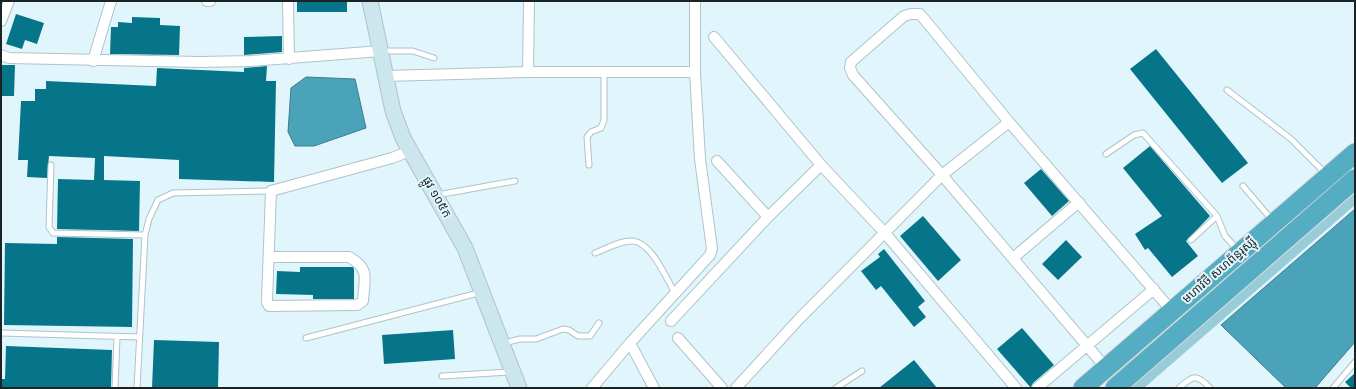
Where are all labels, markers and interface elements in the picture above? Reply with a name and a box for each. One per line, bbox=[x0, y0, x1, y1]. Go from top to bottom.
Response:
street label: ផ្លូវ ១០៥ក bbox=[417, 173, 455, 222]
street label: មហាវិថី សហព័ន្ធរុស្ស៊ី bbox=[1179, 233, 1261, 308]

